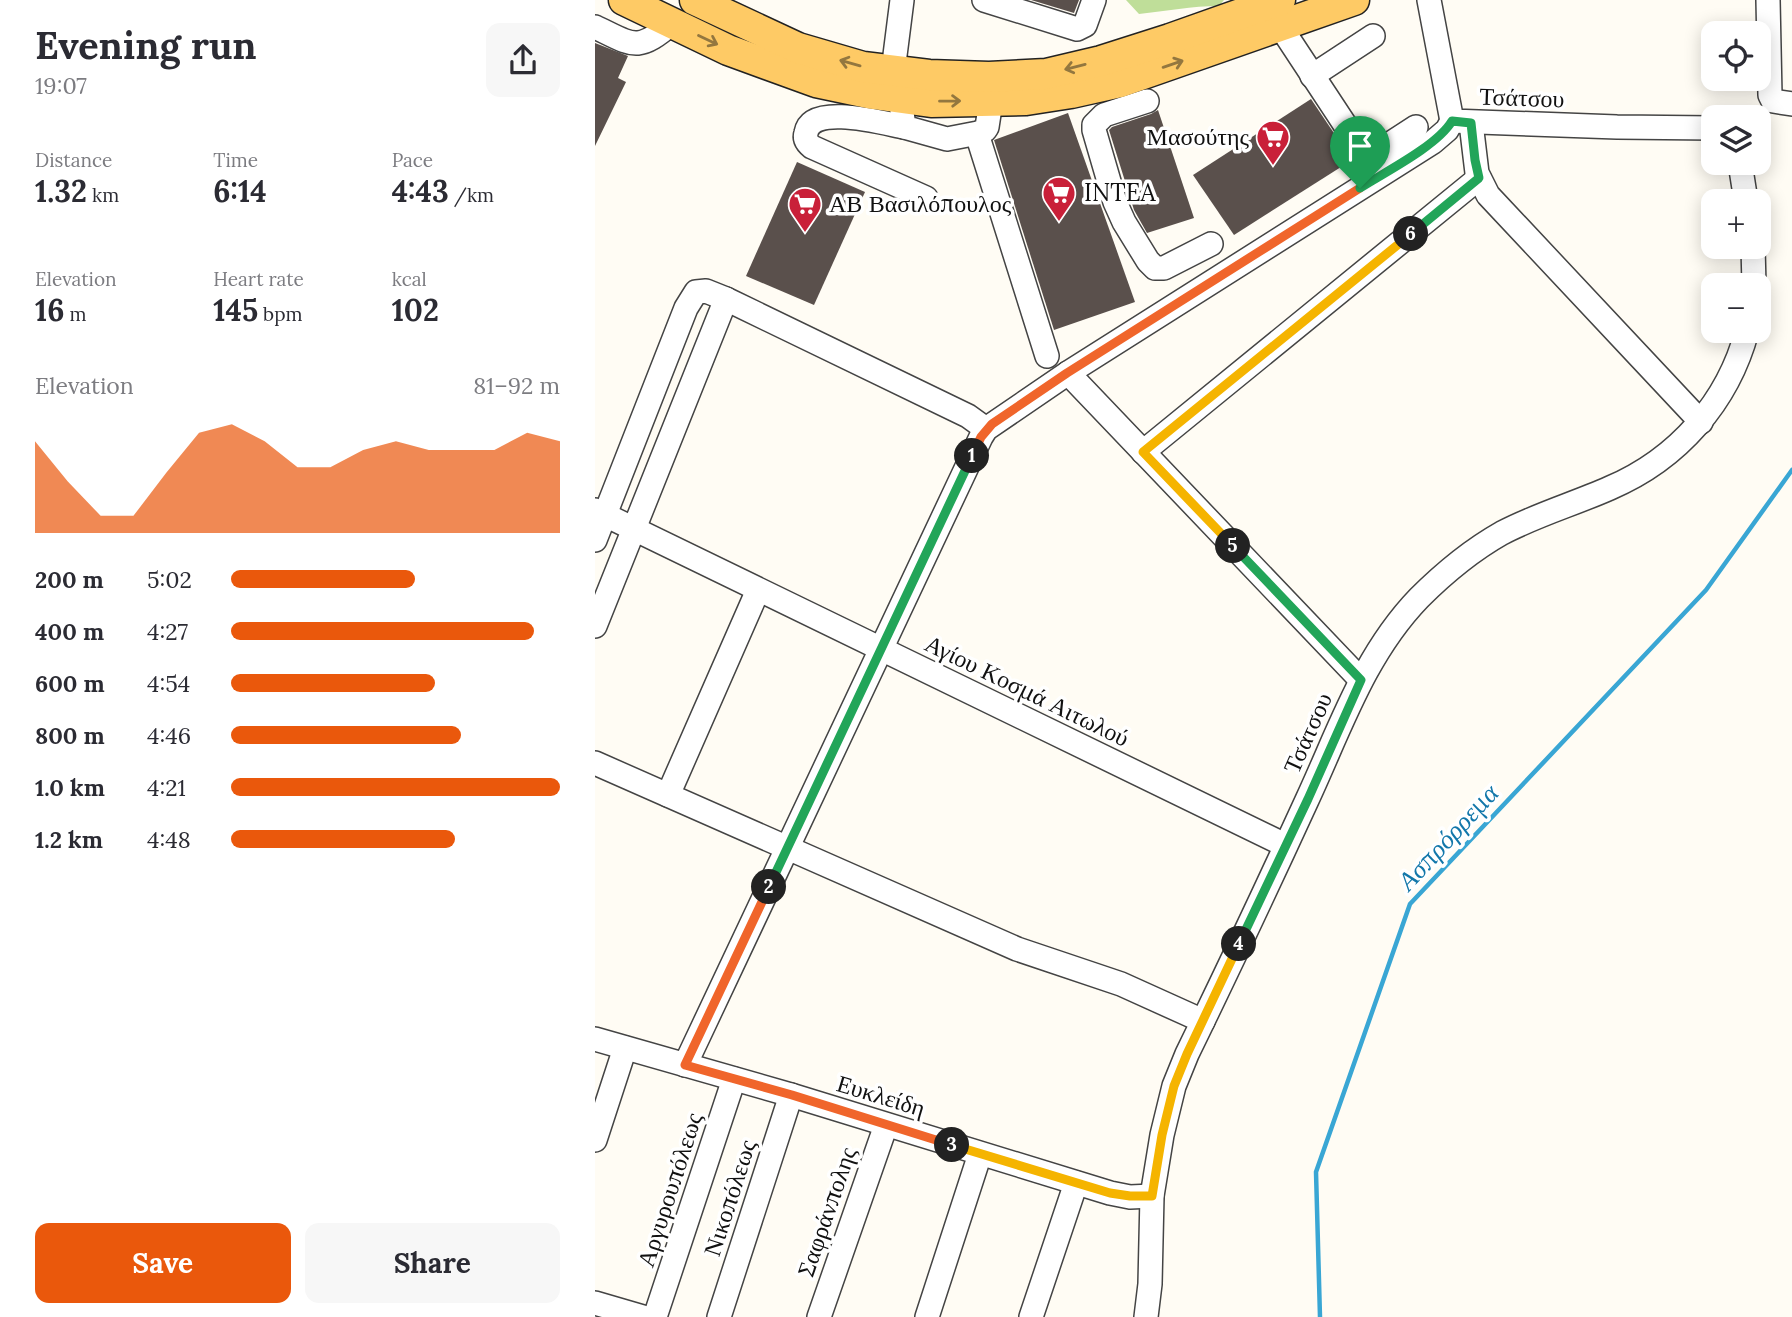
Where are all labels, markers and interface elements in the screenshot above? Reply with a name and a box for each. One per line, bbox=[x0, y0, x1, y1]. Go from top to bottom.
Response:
text: Evening run bbox=[35, 21, 257, 69]
map controls bbox=[1701, 21, 1771, 343]
button: locate bbox=[1701, 21, 1771, 91]
button: share bbox=[486, 23, 560, 97]
one-way arrow bbox=[697, 34, 718, 47]
one-way arrow bbox=[839, 56, 861, 69]
one-way arrow bbox=[1161, 56, 1183, 69]
one-way arrow bbox=[1064, 61, 1087, 74]
text: 19:07 bbox=[35, 71, 87, 100]
street label: Τσάτσου bbox=[1479, 81, 1565, 114]
one-way arrow bbox=[938, 95, 961, 108]
button: layers bbox=[1701, 105, 1771, 175]
pin bbox=[1330, 116, 1390, 188]
supermarket icon: Μασούτης bbox=[1254, 118, 1292, 167]
place label: Μασούτης bbox=[1147, 121, 1249, 152]
icon: arrive bbox=[1341, 127, 1379, 165]
text: Distance bbox=[35, 148, 112, 172]
text: Time bbox=[213, 148, 258, 172]
text: Pace bbox=[392, 148, 433, 172]
text: 1.32 bbox=[35, 172, 87, 210]
text: 6:14 bbox=[213, 172, 267, 210]
text: 4:43 bbox=[392, 172, 449, 210]
supermarket icon: INTEA bbox=[1040, 174, 1078, 223]
place label: INTEA bbox=[1084, 177, 1157, 208]
text: km bbox=[87, 183, 119, 207]
text: /km bbox=[449, 183, 494, 207]
supermarket icon: ΑΒ Βασιλόπουλος bbox=[786, 185, 824, 234]
place label: ΑΒ Βασιλόπουλος bbox=[829, 188, 1012, 219]
button: + bbox=[1701, 189, 1771, 259]
pin: 6 bbox=[1393, 216, 1429, 252]
text: 6 bbox=[1405, 221, 1416, 245]
text: Elevation bbox=[35, 267, 117, 291]
text: Heart rate bbox=[213, 267, 304, 291]
text: kcal bbox=[392, 267, 427, 291]
button: − bbox=[1701, 273, 1771, 343]
text: 16 bbox=[35, 291, 64, 329]
text: 145 bbox=[213, 291, 258, 329]
text: 102 bbox=[392, 291, 439, 329]
text: m bbox=[64, 302, 86, 326]
text: bpm bbox=[258, 302, 303, 326]
text: Elevation bbox=[35, 371, 134, 400]
text: 81–92 m bbox=[473, 371, 560, 400]
pin: 1 bbox=[955, 438, 989, 474]
text: 1 bbox=[968, 443, 975, 467]
pin: 5 bbox=[1215, 528, 1251, 564]
text: 5 bbox=[1227, 533, 1238, 557]
text: 200 m bbox=[35, 565, 104, 594]
text: 5:02 bbox=[147, 565, 192, 594]
text: 400 m bbox=[35, 617, 104, 646]
text: 4:27 bbox=[147, 617, 188, 646]
street label: Αγίου Κοσμά Αιτωλού bbox=[920, 628, 1134, 753]
text: 600 m bbox=[35, 669, 105, 698]
text: 4:54 bbox=[147, 669, 190, 698]
street label: Τσάτσου bbox=[1276, 688, 1339, 778]
text: 800 m bbox=[35, 721, 105, 750]
text: 4:46 bbox=[147, 721, 191, 750]
text: 1.0 km bbox=[35, 773, 105, 802]
text: 4:21 bbox=[147, 773, 186, 802]
water label: Ασπρόρρεμα bbox=[1389, 776, 1506, 898]
text: 1.2 km bbox=[35, 825, 103, 854]
text: 4:48 bbox=[147, 825, 191, 854]
pin: 2 bbox=[751, 870, 787, 904]
text: 2 bbox=[763, 874, 774, 898]
pin: 4 bbox=[1221, 926, 1257, 962]
text: 4 bbox=[1233, 931, 1244, 955]
street label: Ευκλείδη bbox=[833, 1067, 929, 1124]
street label: Αργυρουπόλεως bbox=[630, 1108, 709, 1271]
pin: 3 bbox=[935, 1128, 969, 1162]
text: 3 bbox=[946, 1132, 957, 1156]
street label: Νικοπόλεως bbox=[696, 1135, 763, 1260]
street label: Σαφράνπολης bbox=[790, 1142, 863, 1281]
button: Save bbox=[35, 1223, 291, 1303]
button: Share bbox=[305, 1223, 560, 1303]

